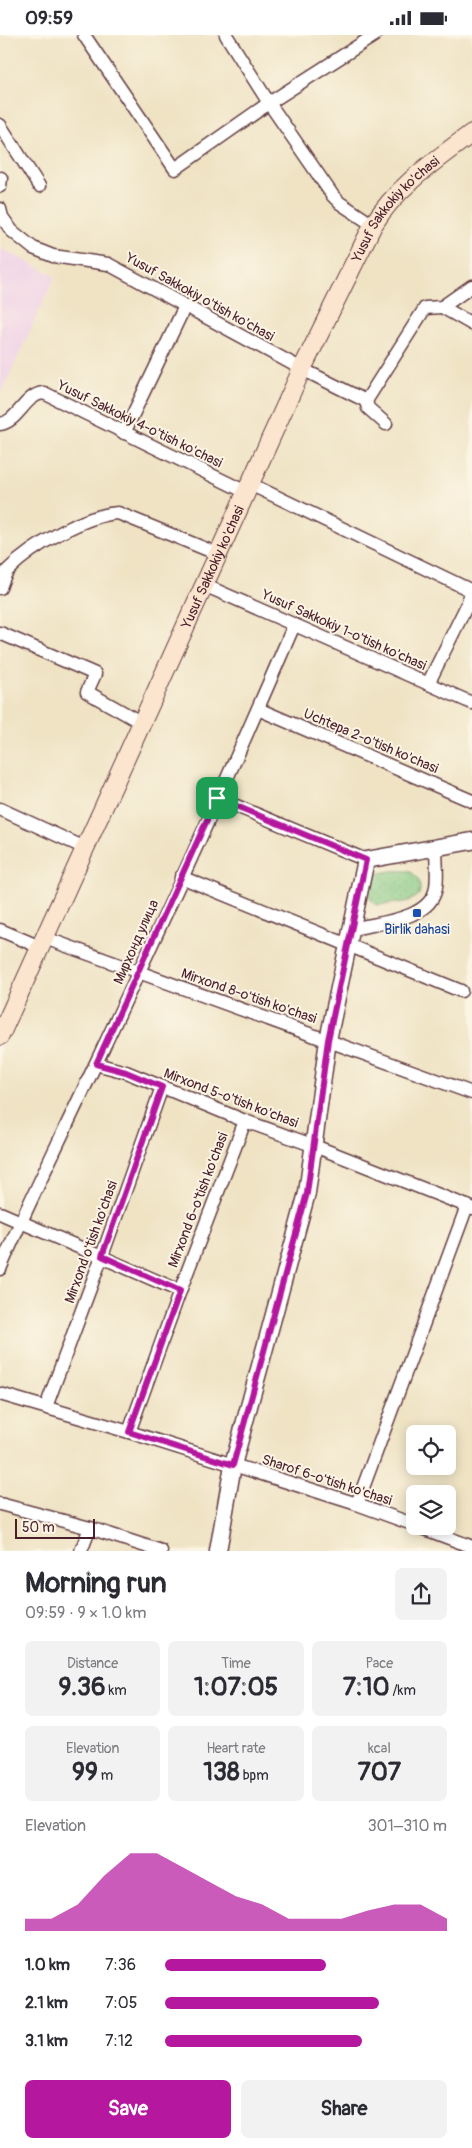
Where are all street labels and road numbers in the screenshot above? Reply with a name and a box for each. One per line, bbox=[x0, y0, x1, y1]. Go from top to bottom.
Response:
street label: Yusuf Sakkokiy ko'chasi bbox=[347, 152, 443, 266]
street label: Yusuf Sakkokiy o'tish ko'chasi bbox=[122, 249, 278, 345]
street label: Yusuf Sakkokiy 4-o'tish ko'chasi bbox=[54, 376, 226, 472]
street label: Yusuf Sakkokiy ko'chasi bbox=[177, 502, 248, 632]
street label: Yusuf Sakkokiy 1-o'tish ko'chasi bbox=[258, 586, 429, 674]
street label: Uchtepa 2-o'tish ko'chasi bbox=[301, 705, 441, 777]
street label: Мирхонд улица bbox=[110, 897, 162, 987]
street label: Mirxond 8-o'tish ko'chasi bbox=[179, 965, 319, 1027]
street label: Mirxond 5-o'tish ko'chasi bbox=[161, 1064, 301, 1132]
street label: Mirxond 6-o'tish ko'chasi bbox=[164, 1130, 232, 1270]
street label: Mirxond o'tish ko'chasi bbox=[61, 1178, 121, 1306]
street label: Sharof 6-o'tish ko'chasi bbox=[260, 1451, 395, 1509]

